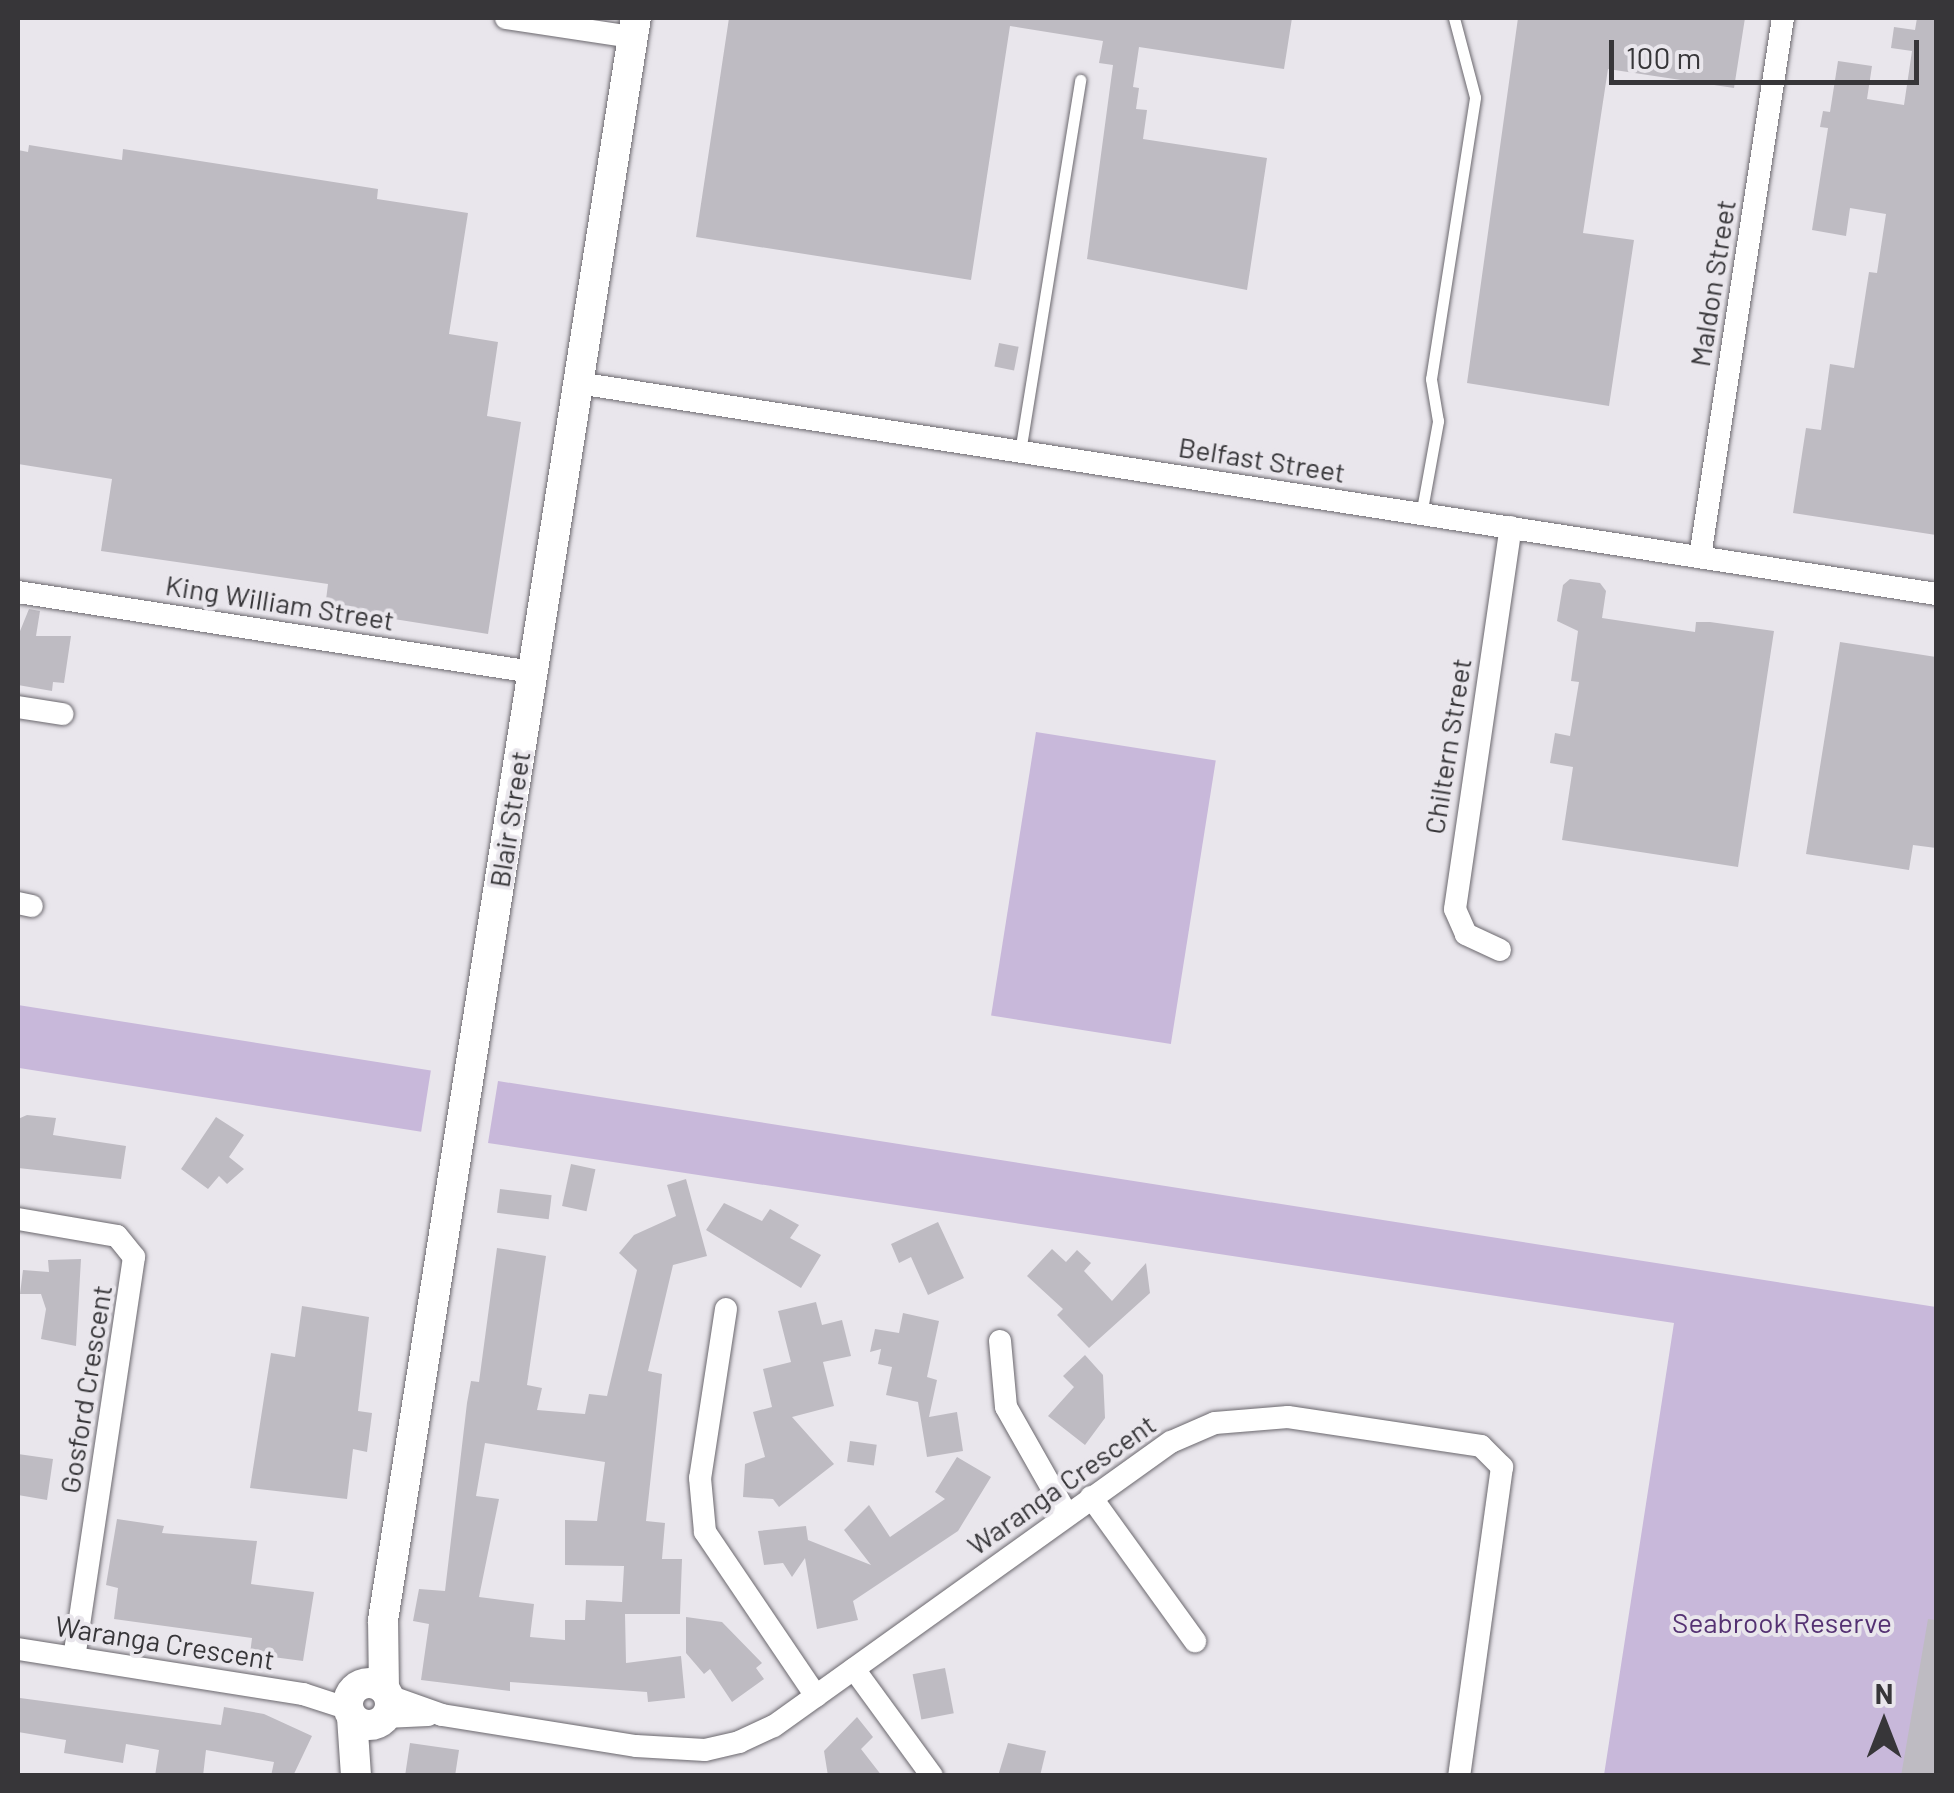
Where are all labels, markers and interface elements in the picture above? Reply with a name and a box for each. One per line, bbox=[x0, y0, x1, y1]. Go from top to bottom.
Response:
scale bar bbox=[1614, 20, 1924, 82]
text: 100 m bbox=[1626, 39, 1701, 75]
street label: Maldon Street bbox=[1682, 197, 1742, 369]
street label: Belfast Street bbox=[1176, 429, 1348, 489]
street label: King William Street bbox=[163, 567, 397, 637]
street label: Chiltern Street bbox=[1417, 656, 1477, 836]
street label: Blair Street bbox=[482, 748, 536, 890]
street label: Gosford Crescent bbox=[52, 1282, 118, 1496]
street label: Waranga Crescent bbox=[961, 1407, 1161, 1561]
park label: Seabrook Reserve bbox=[1672, 1605, 1892, 1639]
street label: Waranga Crescent bbox=[53, 1608, 277, 1676]
north arrow bbox=[1834, 1673, 1934, 1773]
text: N bbox=[1875, 1676, 1893, 1710]

